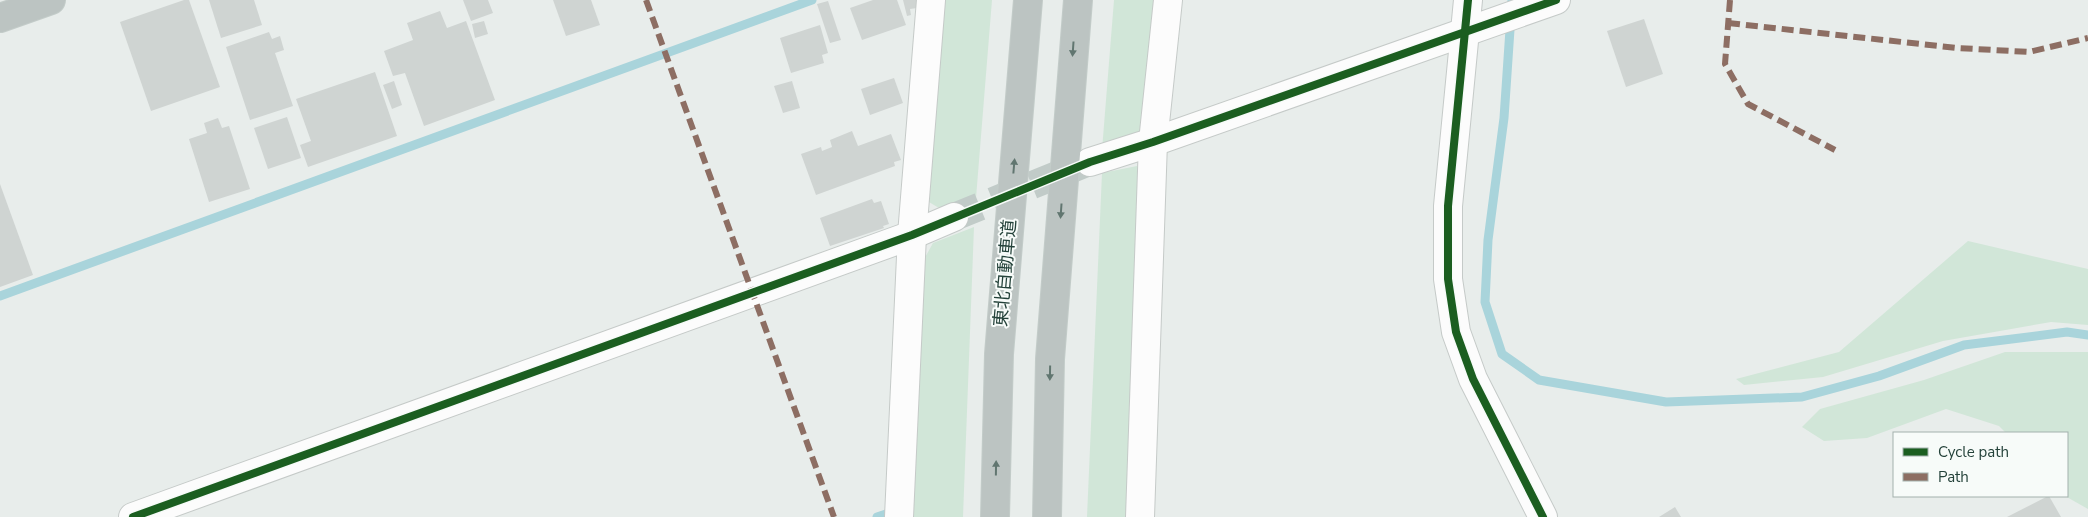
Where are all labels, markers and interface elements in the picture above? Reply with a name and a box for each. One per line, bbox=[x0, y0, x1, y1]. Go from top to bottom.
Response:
one-way arrow bbox=[1069, 41, 1077, 57]
one-way arrow bbox=[1010, 158, 1018, 174]
one-way arrow bbox=[1057, 203, 1065, 219]
street label: 東北自動車道 bbox=[988, 218, 1022, 328]
one-way arrow bbox=[1046, 365, 1054, 381]
legend bbox=[1893, 432, 2068, 497]
text: Cycle path bbox=[1938, 442, 2009, 462]
one-way arrow bbox=[992, 460, 1000, 476]
text: Path bbox=[1938, 467, 1969, 487]

